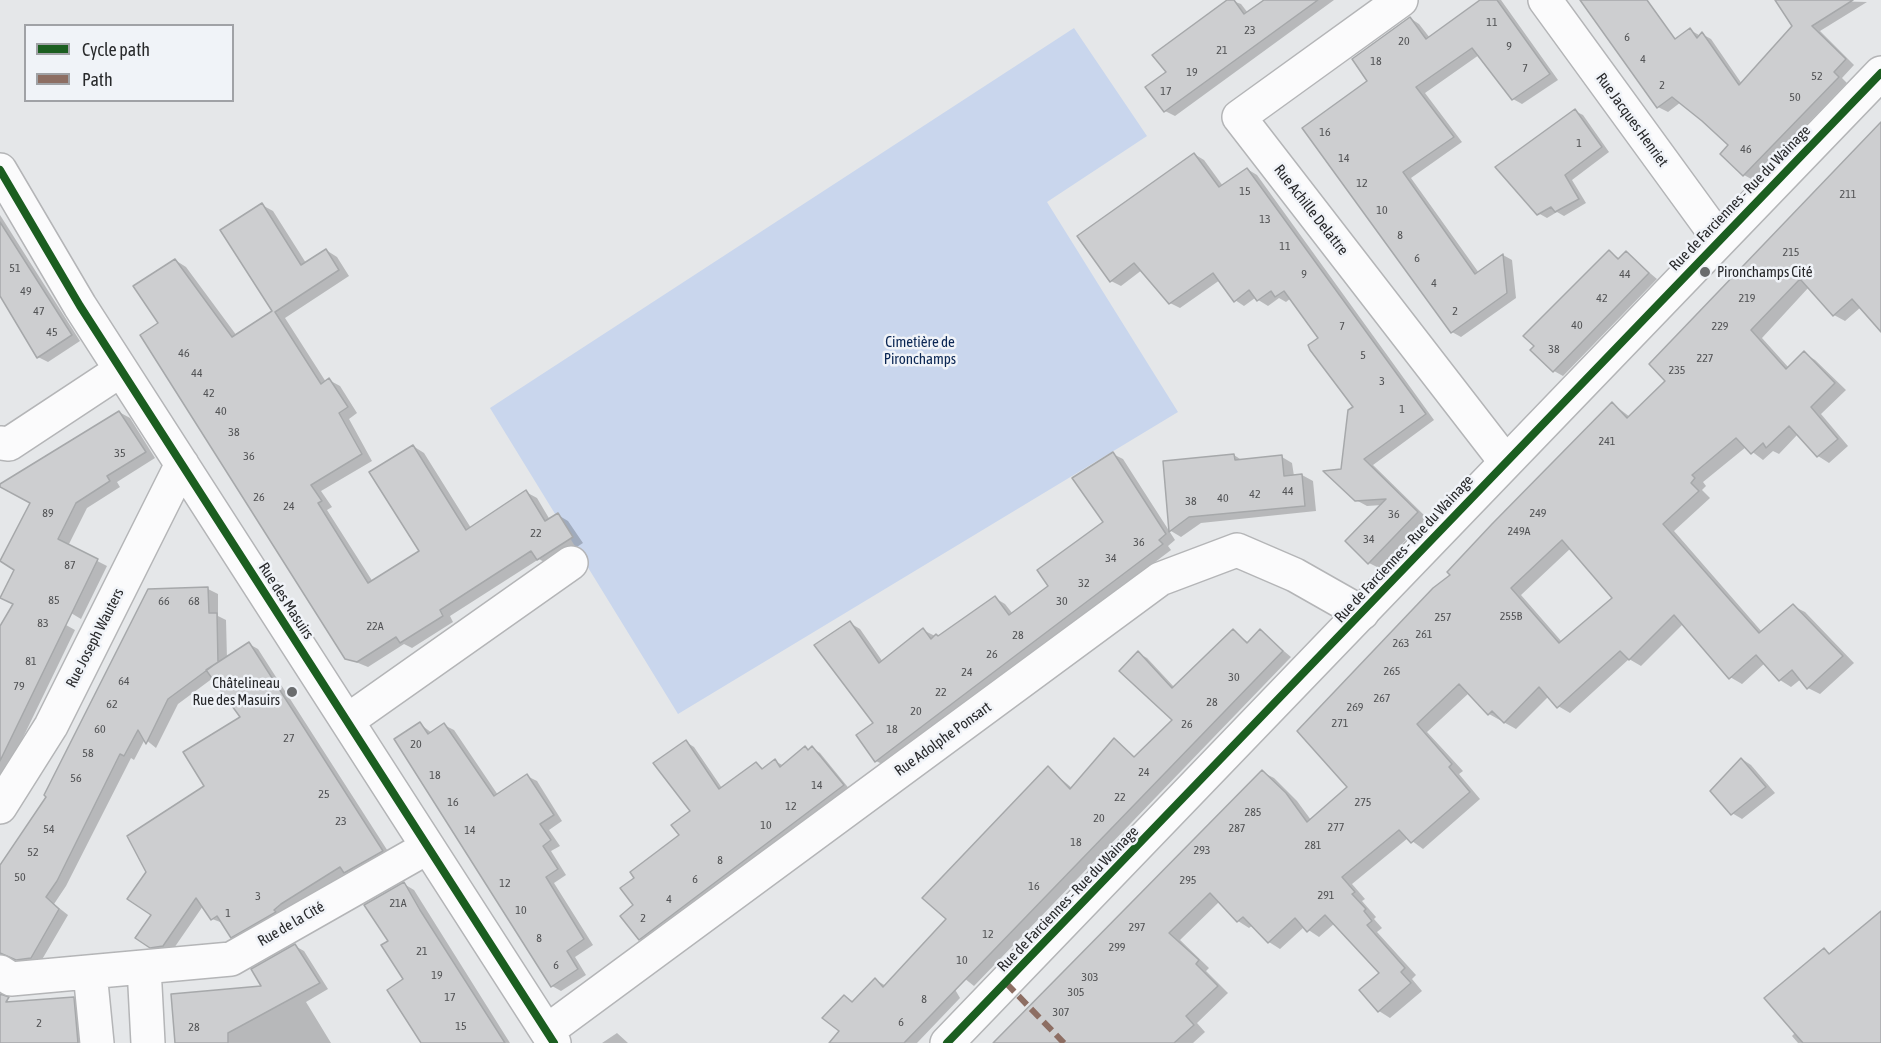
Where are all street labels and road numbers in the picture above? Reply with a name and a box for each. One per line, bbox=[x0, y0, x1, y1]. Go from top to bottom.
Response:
street label: Rue Jacques Henriet bbox=[1592, 70, 1672, 170]
street label: Rue de Farciennes - Rue du Wainage bbox=[1666, 122, 1814, 274]
street label: Rue Achille Delattre bbox=[1270, 161, 1352, 259]
street label: Rue de Farciennes - Rue du Wainage bbox=[1331, 472, 1477, 626]
street label: Rue des Masuirs bbox=[255, 559, 317, 643]
street label: Rue Joseph Wauters bbox=[62, 585, 128, 691]
street label: Rue Adolphe Ponsart bbox=[891, 698, 995, 780]
street label: Rue de Farciennes - Rue du Wainage bbox=[994, 823, 1142, 975]
street label: Rue de la Cité bbox=[255, 898, 327, 950]

